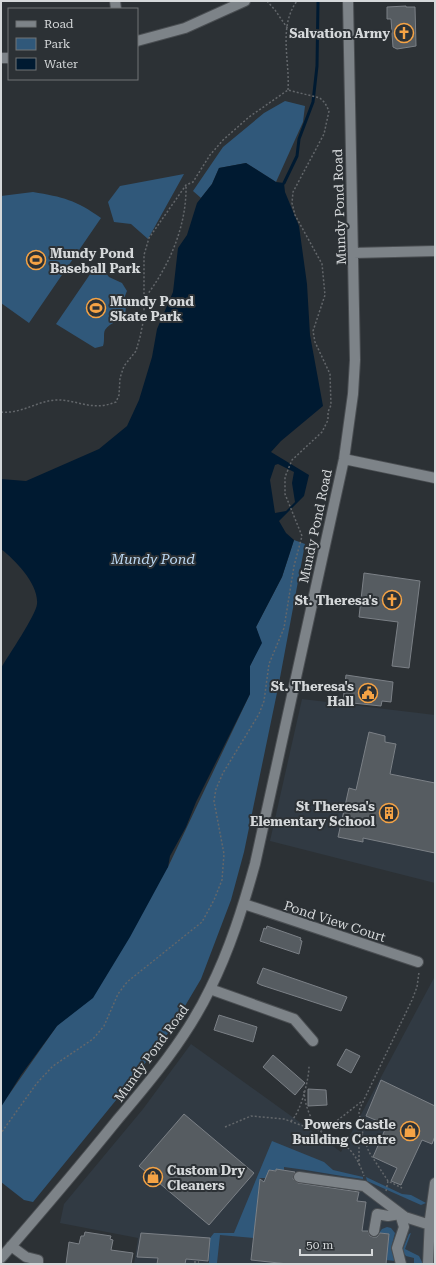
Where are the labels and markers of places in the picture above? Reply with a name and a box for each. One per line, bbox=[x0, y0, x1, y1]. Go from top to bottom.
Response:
church icon: Salvation Army bbox=[393, 22, 415, 44]
place label: Salvation Army bbox=[289, 26, 390, 41]
place label: Mundy Pond Baseball Park bbox=[50, 246, 141, 276]
sports icon: Mundy Pond Baseball Park bbox=[25, 249, 47, 271]
place label: Mundy Pond Skate Park bbox=[110, 294, 194, 324]
sports icon: Mundy Pond Skate Park bbox=[85, 297, 107, 319]
church icon: St. Theresa's bbox=[381, 589, 403, 611]
place label: St. Theresa's bbox=[295, 593, 378, 608]
place label: St. Theresa's Hall bbox=[271, 679, 355, 709]
public building icon: St. Theresa's Hall bbox=[357, 682, 379, 704]
place label: St Theresa's Elementary School bbox=[250, 799, 376, 829]
building icon: St Theresa's Elementary School bbox=[378, 802, 400, 824]
place label: Powers Castle Building Centre bbox=[292, 1117, 396, 1147]
shop icon: Powers Castle Building Centre bbox=[399, 1120, 421, 1142]
place label: Custom Dry Cleaners bbox=[167, 1163, 245, 1193]
shop icon: Custom Dry Cleaners bbox=[142, 1166, 164, 1188]

